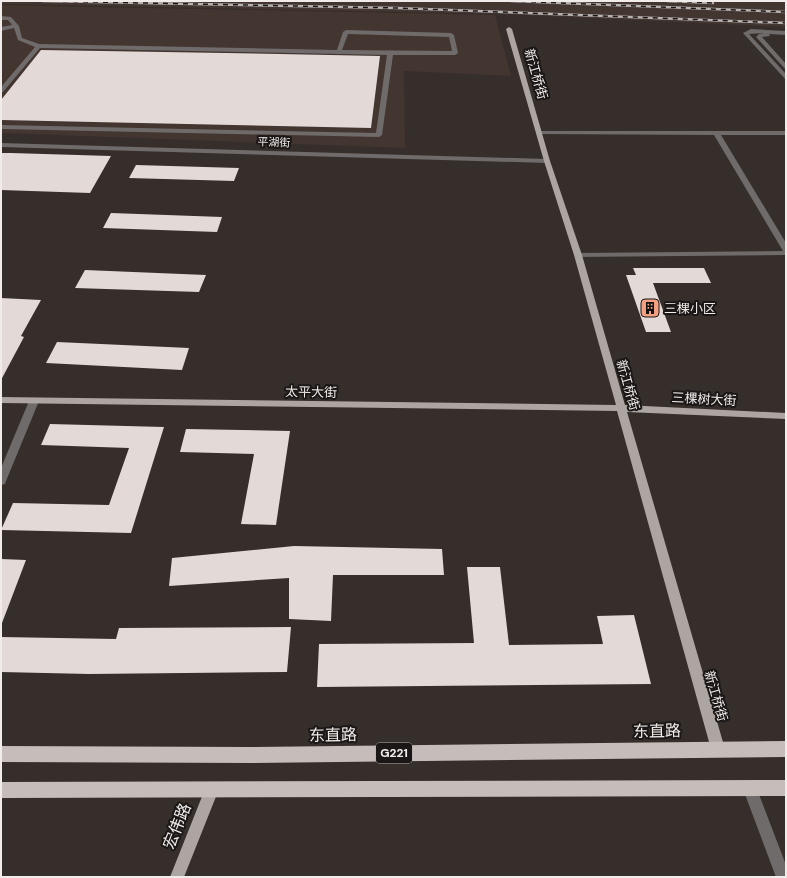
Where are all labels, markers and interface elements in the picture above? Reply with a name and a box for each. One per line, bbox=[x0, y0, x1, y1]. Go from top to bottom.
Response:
street label: 新江桥街 bbox=[521, 47, 551, 101]
street label: 平湖街 bbox=[257, 134, 291, 150]
building icon: 三棵小区 bbox=[639, 297, 661, 319]
place label: 三棵小区 bbox=[664, 300, 716, 317]
street label: 新江桥街 bbox=[613, 358, 643, 412]
street label: 太平大街 bbox=[285, 383, 337, 401]
street label: 三棵树大街 bbox=[671, 389, 737, 409]
street label: 新江桥街 bbox=[701, 669, 731, 723]
street label: 东直路 bbox=[633, 720, 681, 742]
street label: 东直路 bbox=[309, 724, 357, 746]
road number: G221 bbox=[376, 743, 412, 763]
street label: 宏伟路 bbox=[158, 800, 196, 852]

